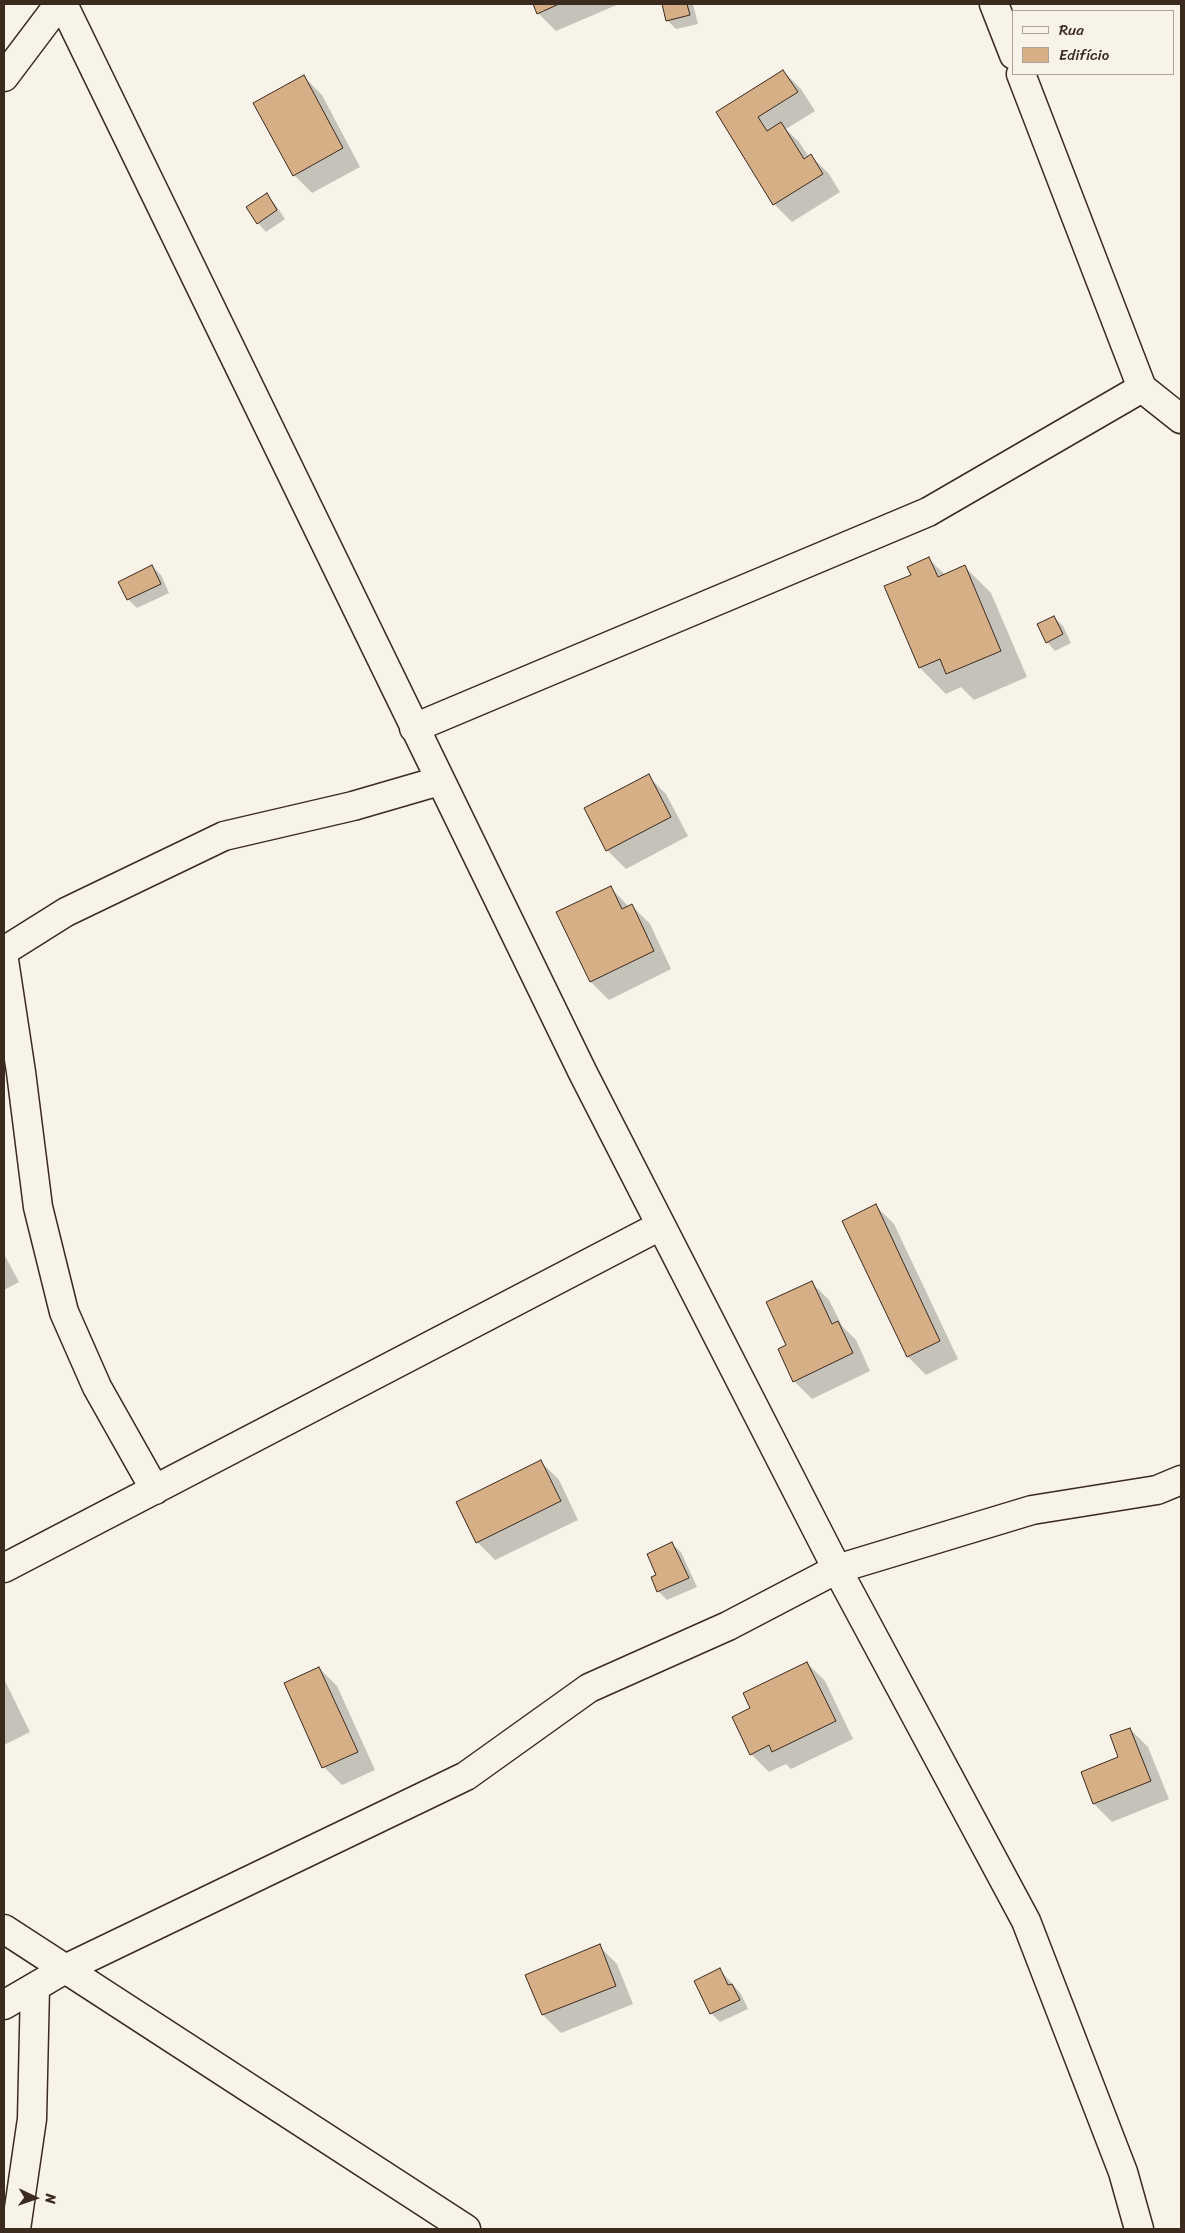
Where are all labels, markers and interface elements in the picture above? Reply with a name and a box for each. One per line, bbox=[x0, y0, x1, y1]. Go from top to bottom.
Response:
legend bbox=[1012, 10, 1175, 75]
text: Rua bbox=[1059, 17, 1084, 43]
text: Edifício bbox=[1059, 42, 1109, 68]
north arrow bbox=[10, 2173, 60, 2223]
text: N bbox=[38, 2193, 63, 2204]

